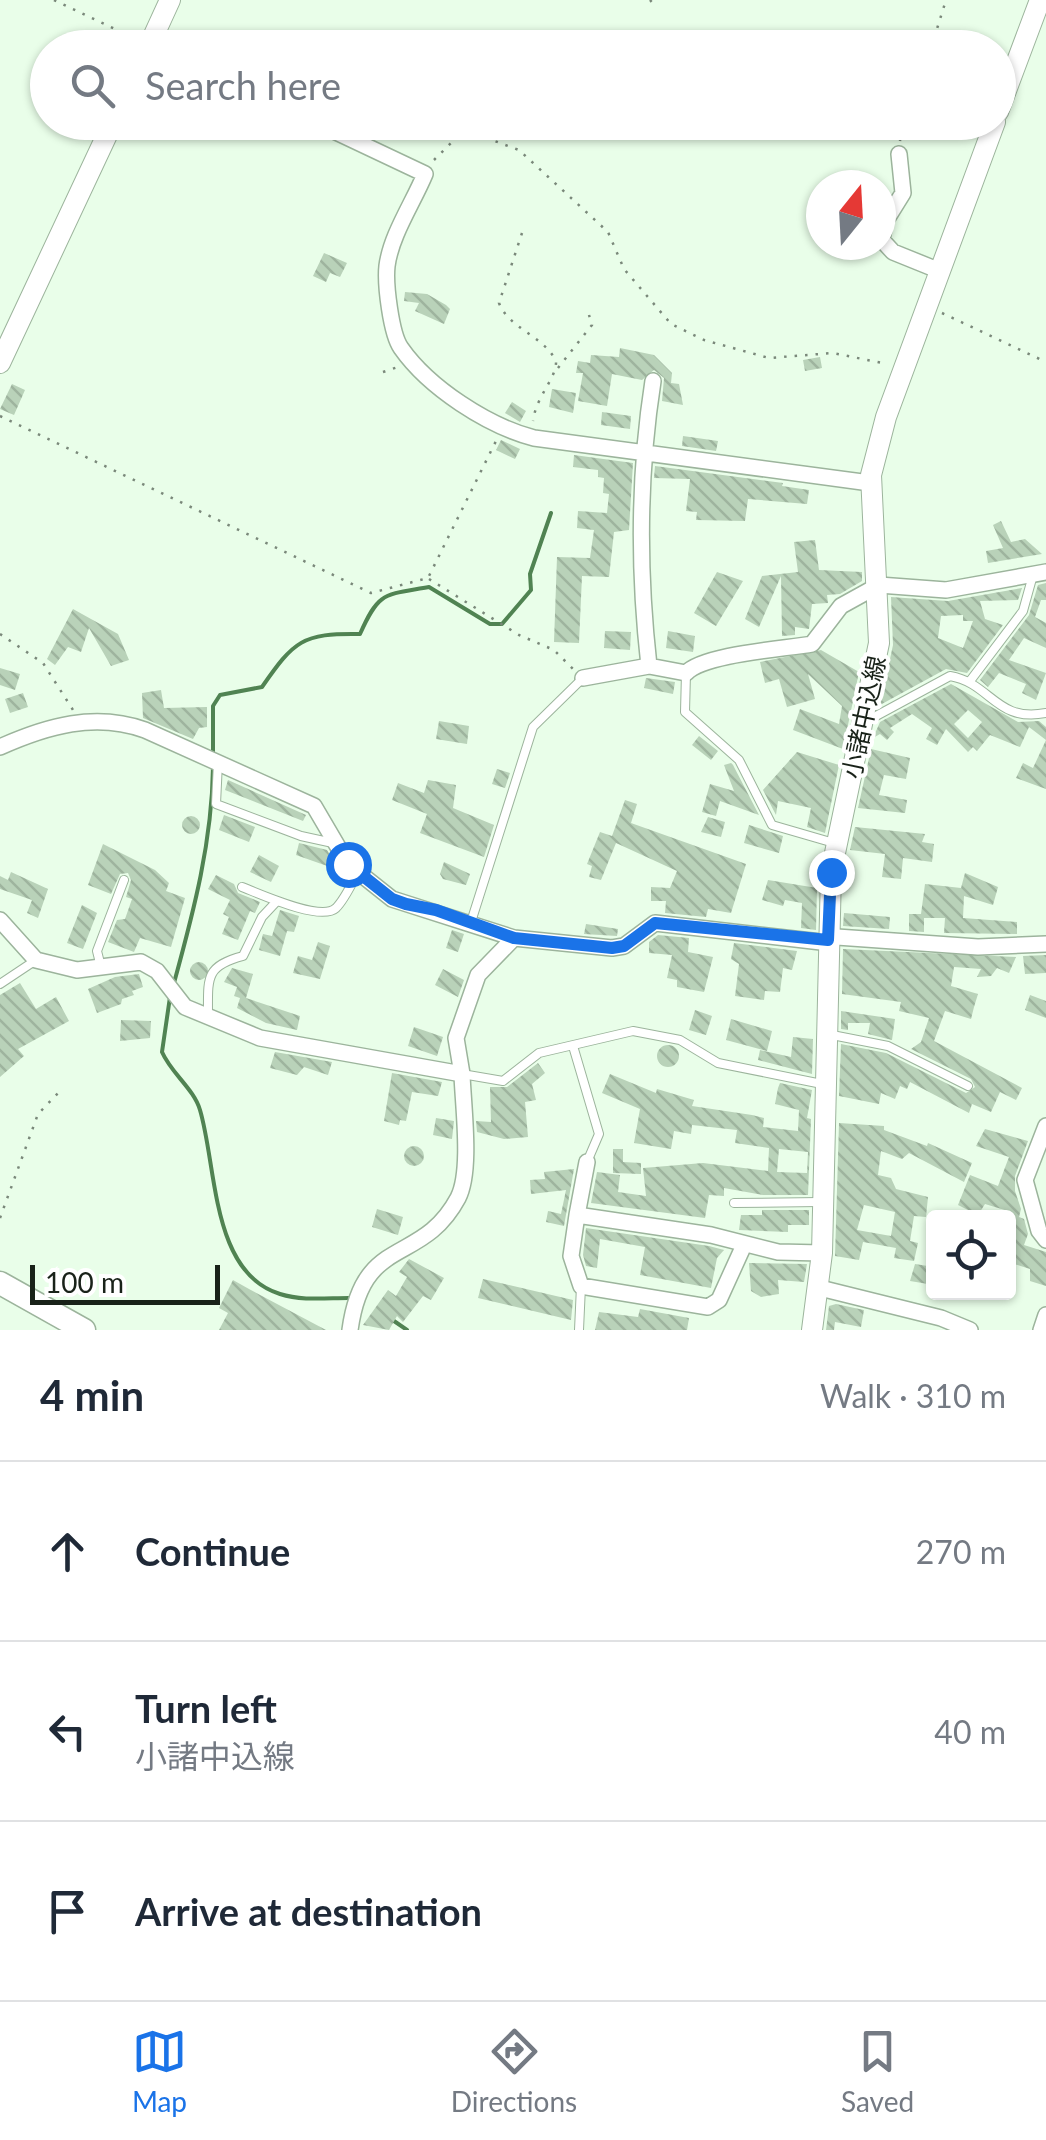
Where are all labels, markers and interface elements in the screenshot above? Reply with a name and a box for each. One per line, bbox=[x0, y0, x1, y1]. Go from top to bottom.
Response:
search box bbox=[30, 30, 1016, 140]
icon: search bbox=[65, 58, 120, 113]
text: Search here bbox=[145, 62, 341, 108]
north arrow bbox=[806, 170, 896, 260]
street label: 小諸中込線 bbox=[835, 653, 891, 781]
route start bbox=[326, 842, 372, 888]
route end bbox=[809, 850, 855, 896]
map controls bbox=[926, 1210, 1016, 1300]
button: locate bbox=[926, 1210, 1016, 1300]
scale bar bbox=[30, 1260, 220, 1304]
text: 100 m bbox=[45, 1265, 124, 1299]
text: 4 min bbox=[40, 1370, 144, 1420]
text: Walk · 310 m bbox=[820, 1376, 1006, 1415]
icon: ahead bbox=[40, 1524, 95, 1579]
text: Continue bbox=[135, 1528, 290, 1574]
text: 270 m bbox=[916, 1532, 1006, 1571]
text: Turn left bbox=[135, 1685, 277, 1731]
icon: left bbox=[40, 1704, 95, 1759]
text: 40 m bbox=[934, 1712, 1006, 1751]
text: 小諸中込線 bbox=[135, 1736, 295, 1775]
icon: arrive bbox=[40, 1884, 95, 1939]
text: Arrive at destination bbox=[135, 1888, 482, 1934]
tab: Map bbox=[132, 2024, 187, 2118]
tab: Directions bbox=[451, 2024, 577, 2118]
tab: Saved bbox=[841, 2024, 914, 2118]

